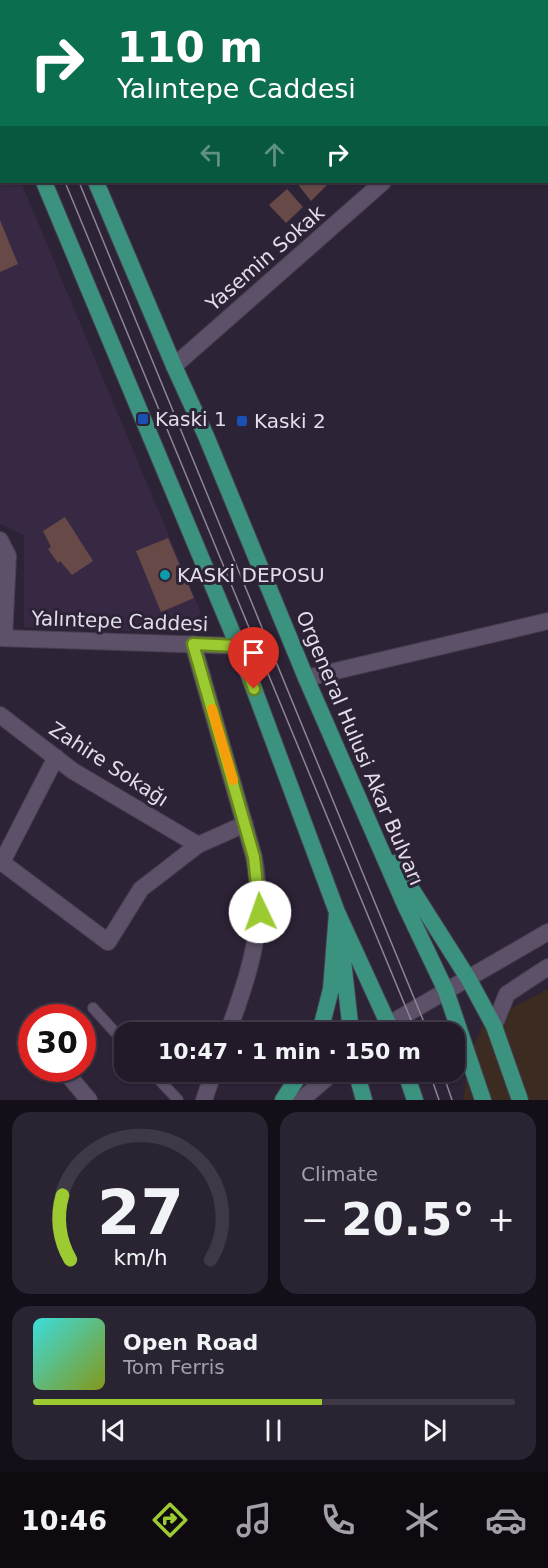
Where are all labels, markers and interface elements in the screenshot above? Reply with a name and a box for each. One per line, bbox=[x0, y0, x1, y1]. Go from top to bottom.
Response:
text: 110 m bbox=[117, 23, 263, 72]
icon: right bbox=[18, 24, 96, 102]
text: Yalıntepe Caddesi bbox=[117, 73, 356, 104]
icon: left bbox=[195, 138, 228, 171]
icon: ahead bbox=[258, 138, 291, 171]
icon: right bbox=[321, 138, 354, 171]
street label: Yasemin Sokak bbox=[200, 200, 329, 316]
place label: Kaski 1 bbox=[155, 407, 227, 431]
place label: Kaski 2 bbox=[254, 409, 326, 433]
marker: Kaski 1 bbox=[136, 412, 150, 426]
marker: Kaski 2 bbox=[235, 414, 249, 428]
place label: KASKİ DEPOSU bbox=[177, 563, 325, 587]
marker: KASKİ DEPOSU bbox=[158, 568, 172, 582]
street label: Yalıntepe Caddesi bbox=[30, 606, 209, 636]
street label: Orgeneral Hulusi Akar Bulvarı bbox=[291, 607, 429, 889]
pin bbox=[228, 627, 279, 689]
icon: arrive bbox=[237, 636, 270, 669]
street label: Zahire Sokağı bbox=[45, 717, 173, 811]
position arrow bbox=[228, 880, 292, 944]
speed limit sign: 30 bbox=[18, 1004, 96, 1082]
text: 10:47 · 1 min · 150 m bbox=[158, 1039, 421, 1064]
text: Climate bbox=[301, 1162, 378, 1186]
text: 27 bbox=[97, 1176, 183, 1249]
text: 20.5° bbox=[341, 1193, 475, 1246]
text: − bbox=[301, 1200, 329, 1239]
text: + bbox=[487, 1200, 515, 1239]
text: km/h bbox=[113, 1245, 167, 1270]
text: Open Road bbox=[123, 1330, 258, 1355]
text: Tom Ferris bbox=[123, 1355, 225, 1379]
icon: previous bbox=[97, 1414, 130, 1447]
icon: pause bbox=[257, 1414, 290, 1447]
icon: next bbox=[418, 1414, 451, 1447]
icon: directions bbox=[149, 1499, 191, 1541]
icon: music bbox=[233, 1499, 275, 1541]
icon: phone bbox=[317, 1499, 359, 1541]
icon: climate bbox=[401, 1499, 443, 1541]
icon: car bbox=[485, 1499, 527, 1541]
text: 10:46 bbox=[21, 1505, 107, 1536]

